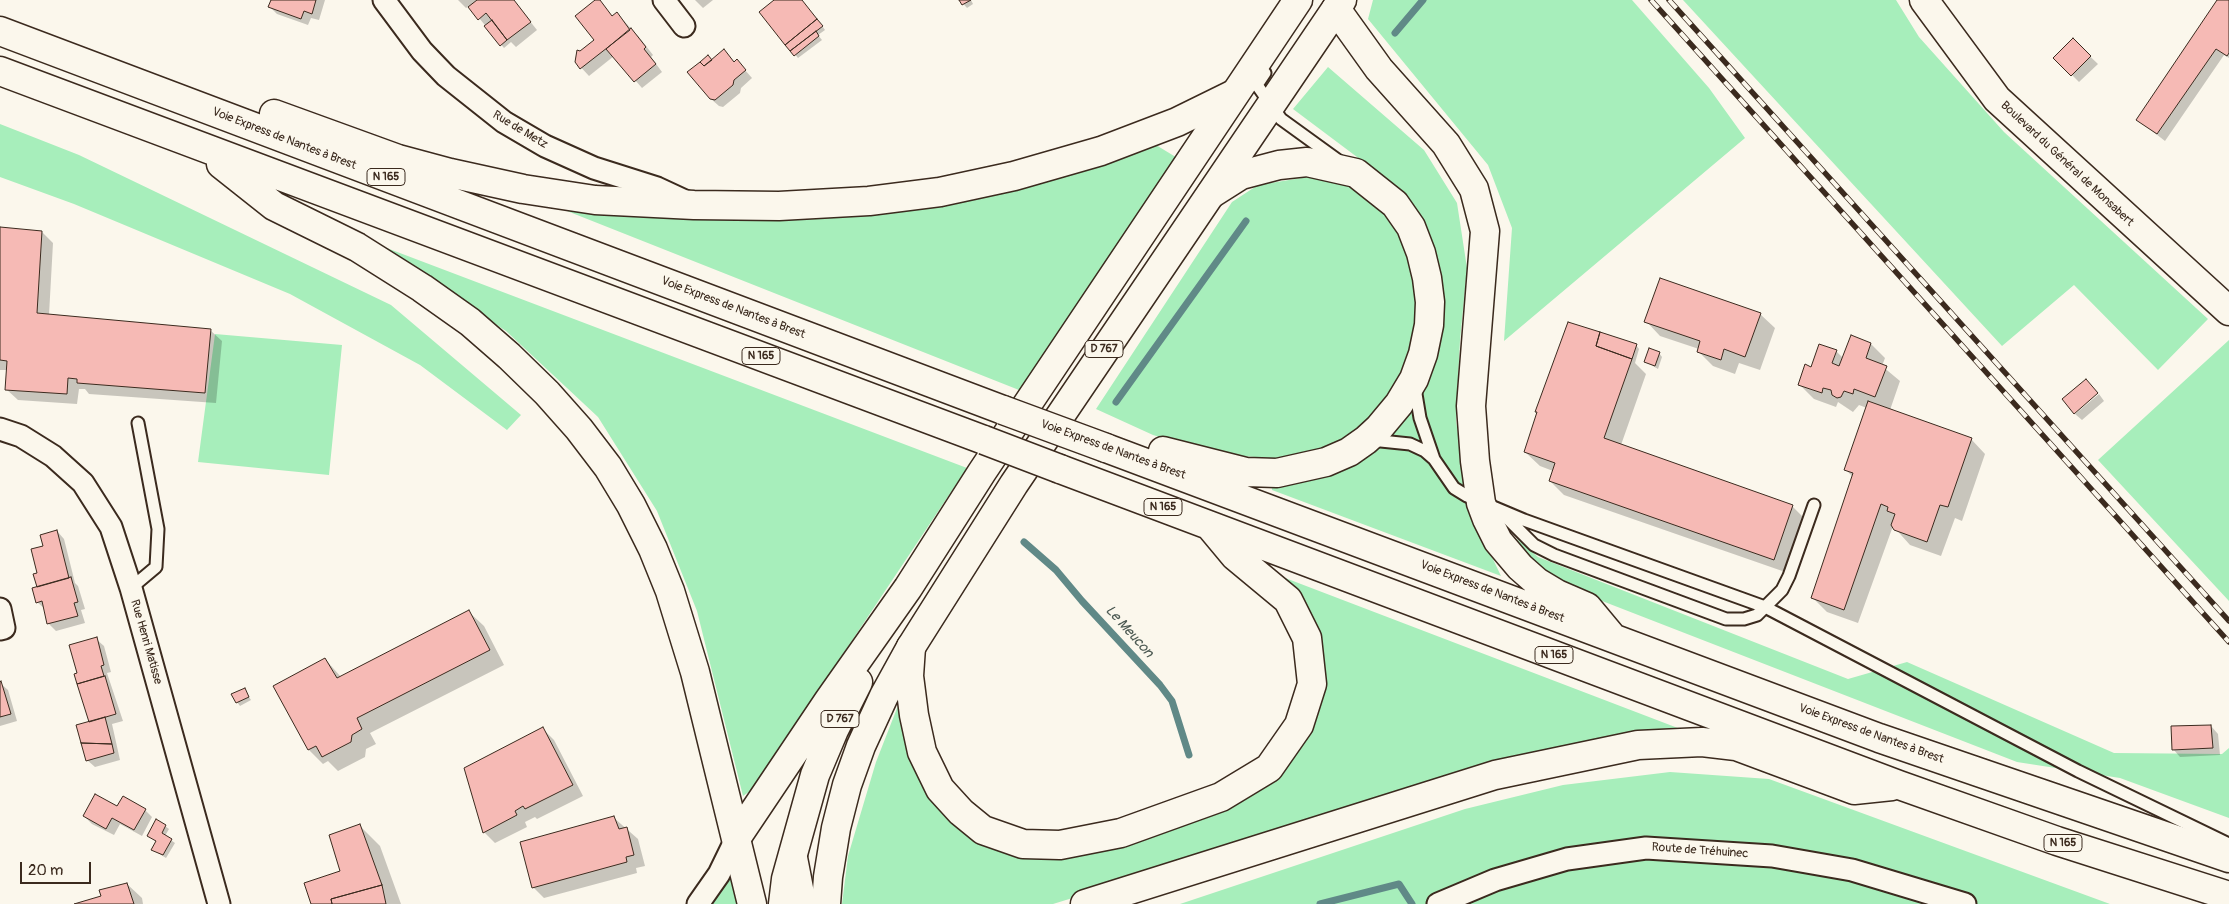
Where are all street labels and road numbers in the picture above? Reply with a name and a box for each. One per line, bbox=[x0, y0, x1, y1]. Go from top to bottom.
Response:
street label: Boulevard du Général de Monsabert bbox=[1997, 98, 2137, 230]
street label: Voie Express de Nantes à Brest bbox=[210, 105, 358, 173]
street label: Rue de Metz bbox=[490, 108, 550, 152]
road number: N 165 bbox=[367, 168, 405, 186]
street label: Voie Express de Nantes à Brest bbox=[659, 274, 807, 342]
road number: D 767 bbox=[1085, 340, 1123, 358]
road number: N 165 bbox=[742, 348, 780, 364]
street label: Voie Express de Nantes à Brest bbox=[1039, 417, 1187, 483]
road number: N 165 bbox=[1144, 498, 1182, 516]
street label: Voie Express de Nantes à Brest bbox=[1418, 558, 1566, 626]
street label: Rue Henri Matisse bbox=[127, 598, 165, 686]
road number: N 165 bbox=[1535, 646, 1573, 664]
street label: Voie Express de Nantes à Brest bbox=[1797, 701, 1945, 767]
road number: D 767 bbox=[821, 711, 859, 728]
road number: N 165 bbox=[2044, 834, 2082, 851]
street label: Route de Tréhuinec bbox=[1651, 840, 1749, 862]

